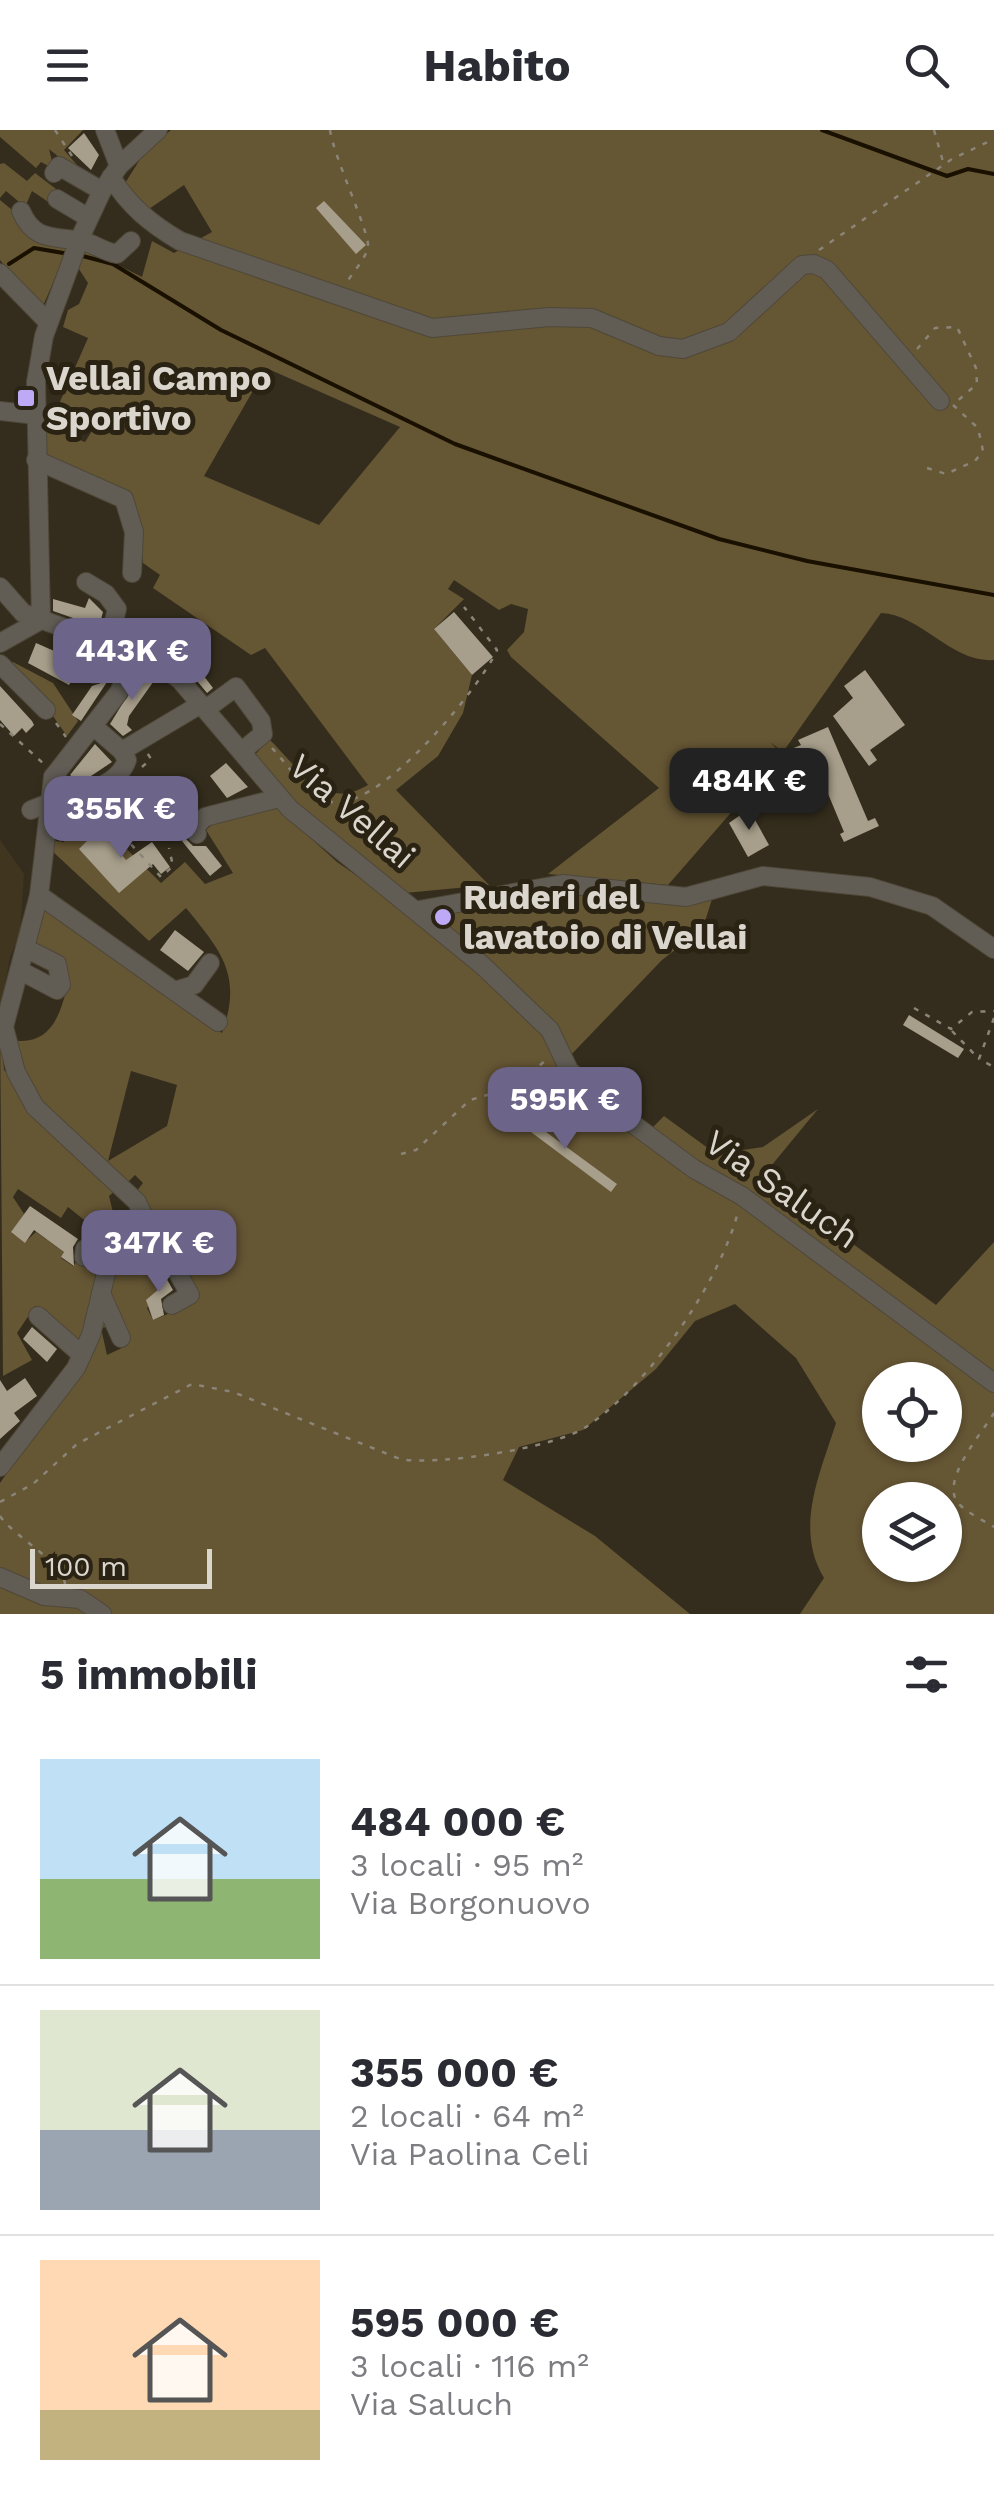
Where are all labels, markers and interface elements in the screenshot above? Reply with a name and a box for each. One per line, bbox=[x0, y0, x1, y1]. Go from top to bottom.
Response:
icon: menu bbox=[40, 38, 95, 93]
icon: search bbox=[899, 38, 954, 93]
text: Habito bbox=[423, 39, 571, 92]
place label: Vellai Campo Sportivo bbox=[46, 357, 272, 439]
marker: Vellai Campo Sportivo bbox=[15, 387, 37, 409]
pin: 443K € bbox=[51, 618, 213, 703]
text: 443K € bbox=[75, 631, 189, 669]
street label: Via Vellai bbox=[280, 745, 424, 877]
pin: 484K € bbox=[668, 748, 830, 833]
text: 484K € bbox=[691, 761, 807, 799]
pin: 355K € bbox=[40, 776, 202, 861]
text: 355K € bbox=[66, 789, 176, 827]
place label: Ruderi del lavatoio di Vellai bbox=[463, 876, 747, 958]
marker: Ruderi del lavatoio di Vellai bbox=[432, 906, 454, 928]
pin: 595K € bbox=[484, 1067, 646, 1152]
text: 595K € bbox=[510, 1080, 620, 1118]
street label: Via Saluch bbox=[697, 1121, 867, 1257]
pin: 347K € bbox=[78, 1210, 240, 1295]
text: 347K € bbox=[103, 1223, 215, 1261]
map controls bbox=[862, 1362, 962, 1582]
button: locate bbox=[862, 1362, 962, 1462]
button: layers bbox=[862, 1482, 962, 1582]
scale bar bbox=[30, 1544, 212, 1588]
text: 100 m bbox=[45, 1550, 127, 1583]
icon: filters bbox=[899, 1647, 954, 1702]
text: 5 immobili bbox=[40, 1650, 257, 1699]
text: 484 000 € bbox=[350, 1797, 565, 1846]
icon: home bbox=[120, 1799, 240, 1919]
text: 3 locali · 95 m² bbox=[350, 1846, 583, 1884]
text: Via Borgonuovo bbox=[350, 1884, 591, 1922]
text: 355 000 € bbox=[350, 2048, 559, 2097]
icon: home bbox=[120, 2050, 240, 2170]
text: 2 locali · 64 m² bbox=[350, 2097, 584, 2135]
text: Via Paolina Celi bbox=[350, 2135, 590, 2173]
text: 595 000 € bbox=[350, 2298, 559, 2347]
icon: home bbox=[120, 2300, 240, 2420]
text: 3 locali · 116 m² bbox=[350, 2347, 589, 2385]
text: Via Saluch bbox=[350, 2385, 513, 2423]

